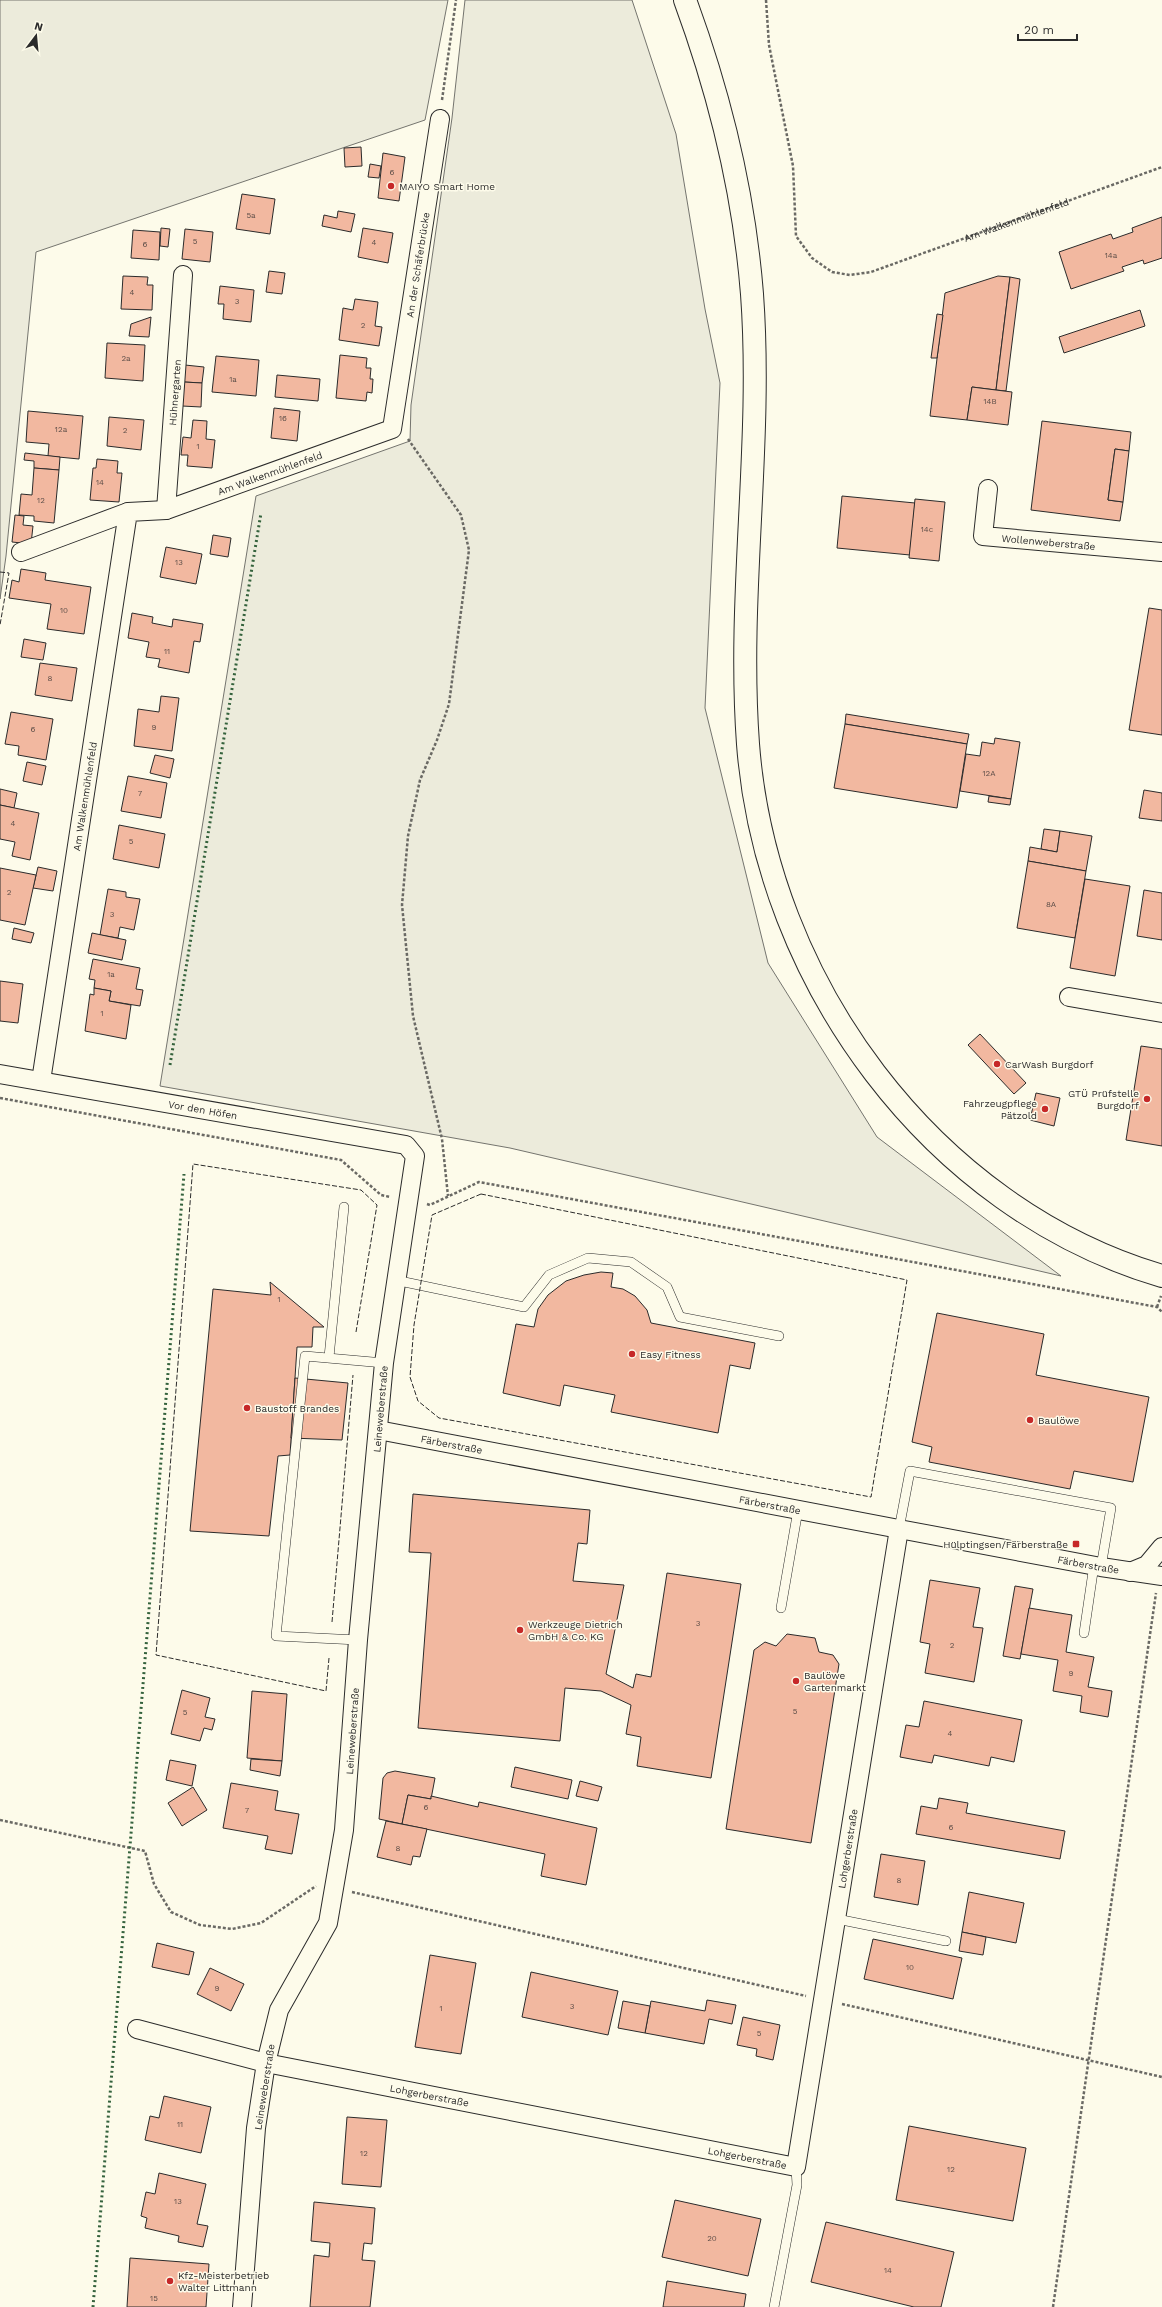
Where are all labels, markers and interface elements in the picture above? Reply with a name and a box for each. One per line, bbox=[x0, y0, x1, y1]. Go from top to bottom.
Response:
north arrow bbox=[16, 16, 56, 56]
scale bar bbox=[1018, 16, 1077, 42]
text: N bbox=[33, 19, 44, 34]
text: 20 m bbox=[1024, 23, 1054, 37]
house number: 6 bbox=[390, 168, 395, 177]
marker: MAIYO Smart Home bbox=[386, 181, 396, 191]
place label: MAIYO Smart Home bbox=[399, 181, 495, 192]
street label: Am Walkenmühlenfeld bbox=[963, 196, 1070, 244]
house number: 5a bbox=[246, 211, 256, 220]
street label: An der Schäferbrücke bbox=[404, 211, 432, 318]
house number: 5 bbox=[193, 237, 198, 246]
house number: 4 bbox=[372, 238, 377, 247]
house number: 6 bbox=[143, 240, 148, 249]
house number: 14a bbox=[1105, 251, 1118, 260]
house number: 4 bbox=[130, 288, 135, 297]
house number: 3 bbox=[235, 297, 240, 306]
house number: 2 bbox=[361, 321, 366, 330]
house number: 2a bbox=[121, 354, 131, 363]
street label: Hühnergarten bbox=[167, 359, 183, 426]
house number: 1a bbox=[229, 375, 237, 384]
house number: 14B bbox=[983, 397, 997, 406]
house number: 16 bbox=[279, 414, 287, 423]
house number: 12a bbox=[55, 425, 68, 434]
house number: 2 bbox=[123, 426, 128, 435]
house number: 1 bbox=[196, 442, 200, 451]
street label: Am Walkenmühlenfeld bbox=[216, 449, 324, 497]
house number: 14 bbox=[96, 478, 104, 487]
house number: 12 bbox=[37, 496, 45, 505]
house number: 14c bbox=[921, 525, 934, 534]
street label: Wollenweberstraße bbox=[1001, 533, 1096, 552]
house number: 13 bbox=[175, 558, 183, 567]
house number: 10 bbox=[60, 606, 68, 615]
house number: 11 bbox=[164, 647, 170, 656]
house number: 8 bbox=[48, 674, 53, 683]
house number: 9 bbox=[152, 723, 157, 732]
house number: 6 bbox=[31, 725, 36, 734]
street label: Am Walkenmühlenfeld bbox=[71, 741, 99, 852]
house number: 12A bbox=[982, 769, 996, 778]
house number: 7 bbox=[138, 789, 143, 798]
house number: 4 bbox=[11, 819, 16, 828]
house number: 5 bbox=[129, 837, 134, 846]
house number: 2 bbox=[7, 888, 12, 897]
house number: 8A bbox=[1046, 900, 1057, 909]
house number: 3 bbox=[110, 910, 115, 919]
house number: 1a bbox=[107, 970, 115, 979]
house number: 1 bbox=[100, 1009, 104, 1018]
marker: CarWash Burgdorf bbox=[992, 1059, 1002, 1069]
place label: CarWash Burgdorf bbox=[1005, 1059, 1093, 1070]
place label: GTÜ Prüfstelle Burgdorf bbox=[1068, 1088, 1139, 1111]
marker: GTÜ Prüfstelle Burgdorf bbox=[1142, 1094, 1152, 1104]
place label: Fahrzeugpflege Pätzold bbox=[963, 1098, 1037, 1121]
street label: Vor den Höfen bbox=[167, 1099, 238, 1121]
marker: Fahrzeugpflege Pätzold bbox=[1040, 1104, 1050, 1114]
house number: 1 bbox=[277, 1295, 281, 1304]
marker: Easy Fitness bbox=[627, 1349, 637, 1359]
place label: Easy Fitness bbox=[640, 1349, 701, 1360]
street label: Leineweberstraße bbox=[371, 1365, 390, 1453]
marker: Baustoff Brandes bbox=[242, 1403, 252, 1413]
place label: Baustoff Brandes bbox=[255, 1403, 339, 1414]
marker: Baulöwe bbox=[1025, 1415, 1035, 1425]
place label: Baulöwe bbox=[1038, 1415, 1079, 1426]
street label: Färberstraße bbox=[420, 1433, 483, 1456]
street label: Färberstraße bbox=[738, 1494, 802, 1516]
place label: Hülptingsen/Färberstraße bbox=[943, 1539, 1068, 1550]
marker: Hülptingsen/Färberstraße bbox=[1071, 1539, 1081, 1549]
street label: Färberstraße bbox=[1057, 1554, 1120, 1576]
place label: Werkzeuge Dietrich GmbH & Co. KG bbox=[528, 1619, 623, 1642]
house number: 3 bbox=[696, 1619, 701, 1628]
marker: Werkzeuge Dietrich GmbH & Co. KG bbox=[515, 1625, 525, 1635]
house number: 2 bbox=[950, 1641, 955, 1650]
house number: 9 bbox=[1069, 1669, 1074, 1678]
place label: Baulöwe Gartenmarkt bbox=[804, 1670, 867, 1693]
marker: Baulöwe Gartenmarkt bbox=[791, 1676, 801, 1686]
street label: Leineweberstraße bbox=[344, 1687, 361, 1775]
house number: 5 bbox=[793, 1707, 798, 1716]
house number: 5 bbox=[183, 1708, 188, 1717]
house number: 4 bbox=[948, 1729, 953, 1738]
house number: 6 bbox=[424, 1803, 429, 1812]
house number: 7 bbox=[245, 1806, 250, 1815]
street label: Lohgerberstraße bbox=[836, 1808, 860, 1889]
house number: 6 bbox=[949, 1823, 954, 1832]
house number: 8 bbox=[396, 1844, 401, 1853]
house number: 8 bbox=[897, 1876, 902, 1885]
house number: 10 bbox=[906, 1963, 914, 1972]
house number: 9 bbox=[215, 1984, 220, 1993]
house number: 3 bbox=[570, 2002, 575, 2011]
house number: 1 bbox=[439, 2004, 443, 2013]
house number: 5 bbox=[757, 2029, 762, 2038]
street label: Leineweberstraße bbox=[252, 2043, 277, 2131]
street label: Lohgerberstraße bbox=[389, 2082, 470, 2109]
house number: 11 bbox=[177, 2120, 183, 2129]
street label: Lohgerberstraße bbox=[707, 2145, 788, 2171]
house number: 12 bbox=[360, 2149, 368, 2158]
house number: 12 bbox=[947, 2165, 955, 2174]
house number: 13 bbox=[174, 2197, 182, 2206]
house number: 20 bbox=[707, 2234, 717, 2243]
house number: 14 bbox=[884, 2266, 892, 2275]
place label: Kfz-Meisterbetrieb Walter Littmann bbox=[178, 2270, 269, 2293]
marker: Kfz-Meisterbetrieb Walter Littmann bbox=[165, 2276, 175, 2286]
house number: 15 bbox=[150, 2294, 158, 2303]

